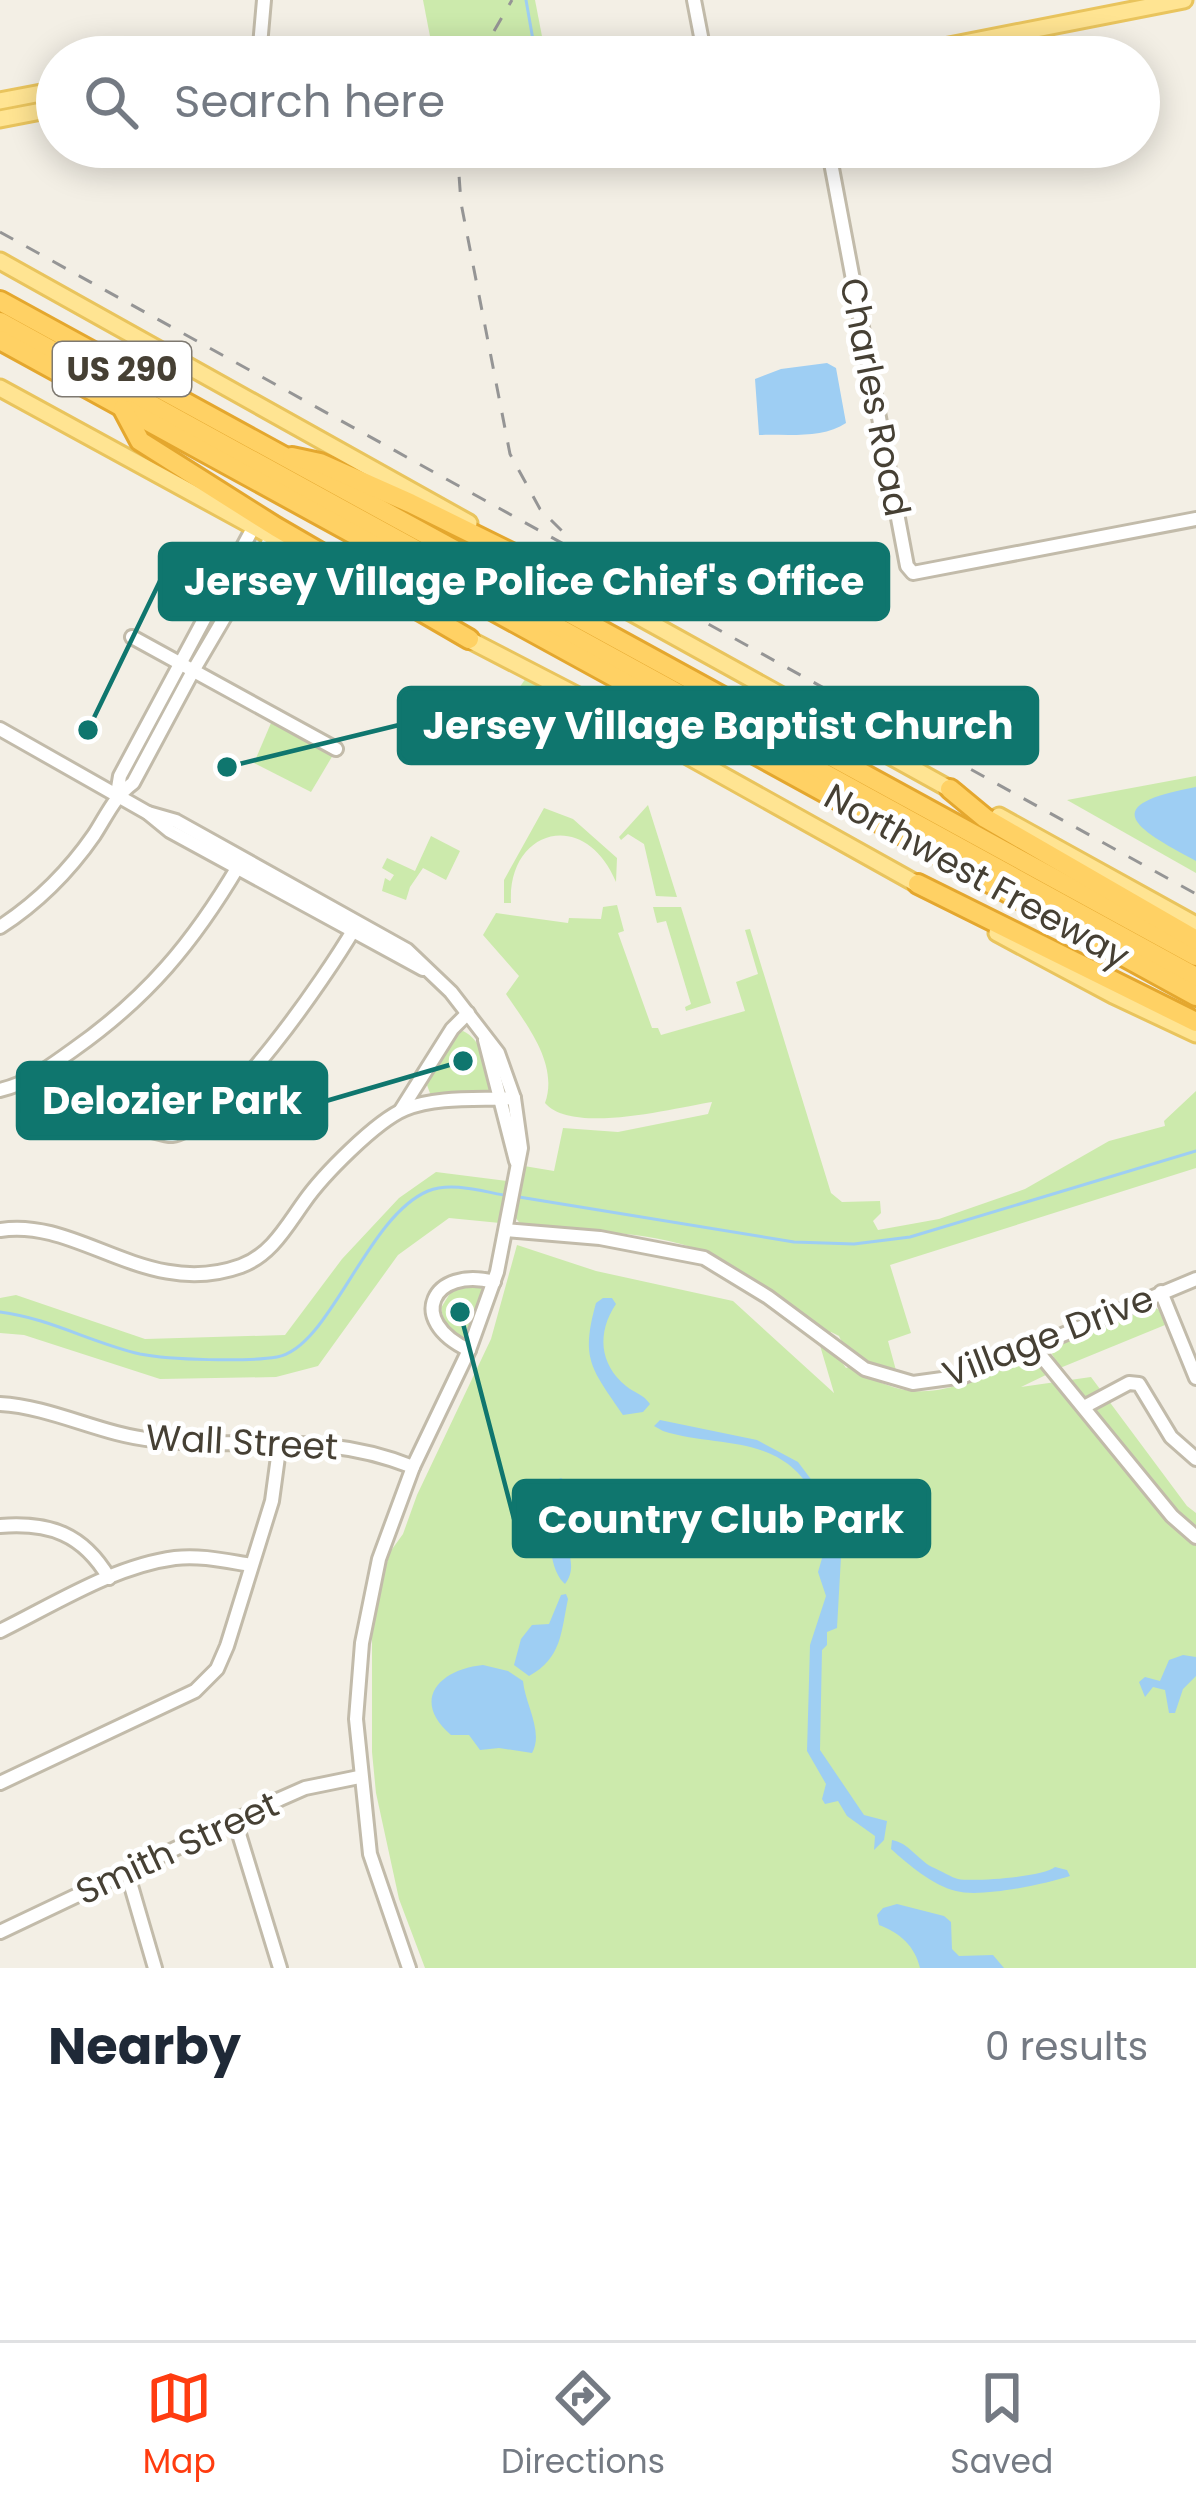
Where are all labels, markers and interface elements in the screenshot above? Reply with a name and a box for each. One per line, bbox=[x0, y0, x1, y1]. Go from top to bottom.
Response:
search box bbox=[36, 36, 1160, 168]
icon: search bbox=[78, 69, 144, 135]
text: Search here bbox=[174, 70, 445, 133]
street label: Charles Road bbox=[827, 273, 923, 521]
road number: US 290 bbox=[53, 342, 191, 396]
callout: Jersey Village Police Chief's Office bbox=[160, 544, 888, 619]
text: Jersey Village Police Chief's Office bbox=[184, 554, 864, 609]
callout: Jersey Village Baptist Church bbox=[399, 688, 1037, 763]
text: Jersey Village Baptist Church bbox=[423, 698, 1013, 753]
street label: Northwest Freeway bbox=[815, 771, 1139, 981]
callout: Delozier Park bbox=[18, 1063, 326, 1138]
text: Delozier Park bbox=[42, 1073, 302, 1128]
street label: Village Drive bbox=[935, 1272, 1161, 1400]
street label: Wall Street bbox=[145, 1412, 339, 1472]
callout: Country Club Park bbox=[514, 1481, 929, 1556]
text: Country Club Park bbox=[538, 1492, 904, 1547]
street label: Smith Street bbox=[67, 1779, 287, 1917]
text: Nearby bbox=[48, 2010, 241, 2082]
text: 0 results bbox=[985, 2019, 1148, 2074]
tab: Map bbox=[143, 2365, 216, 2487]
tab: Directions bbox=[501, 2365, 665, 2487]
tab: Saved bbox=[950, 2365, 1053, 2487]

